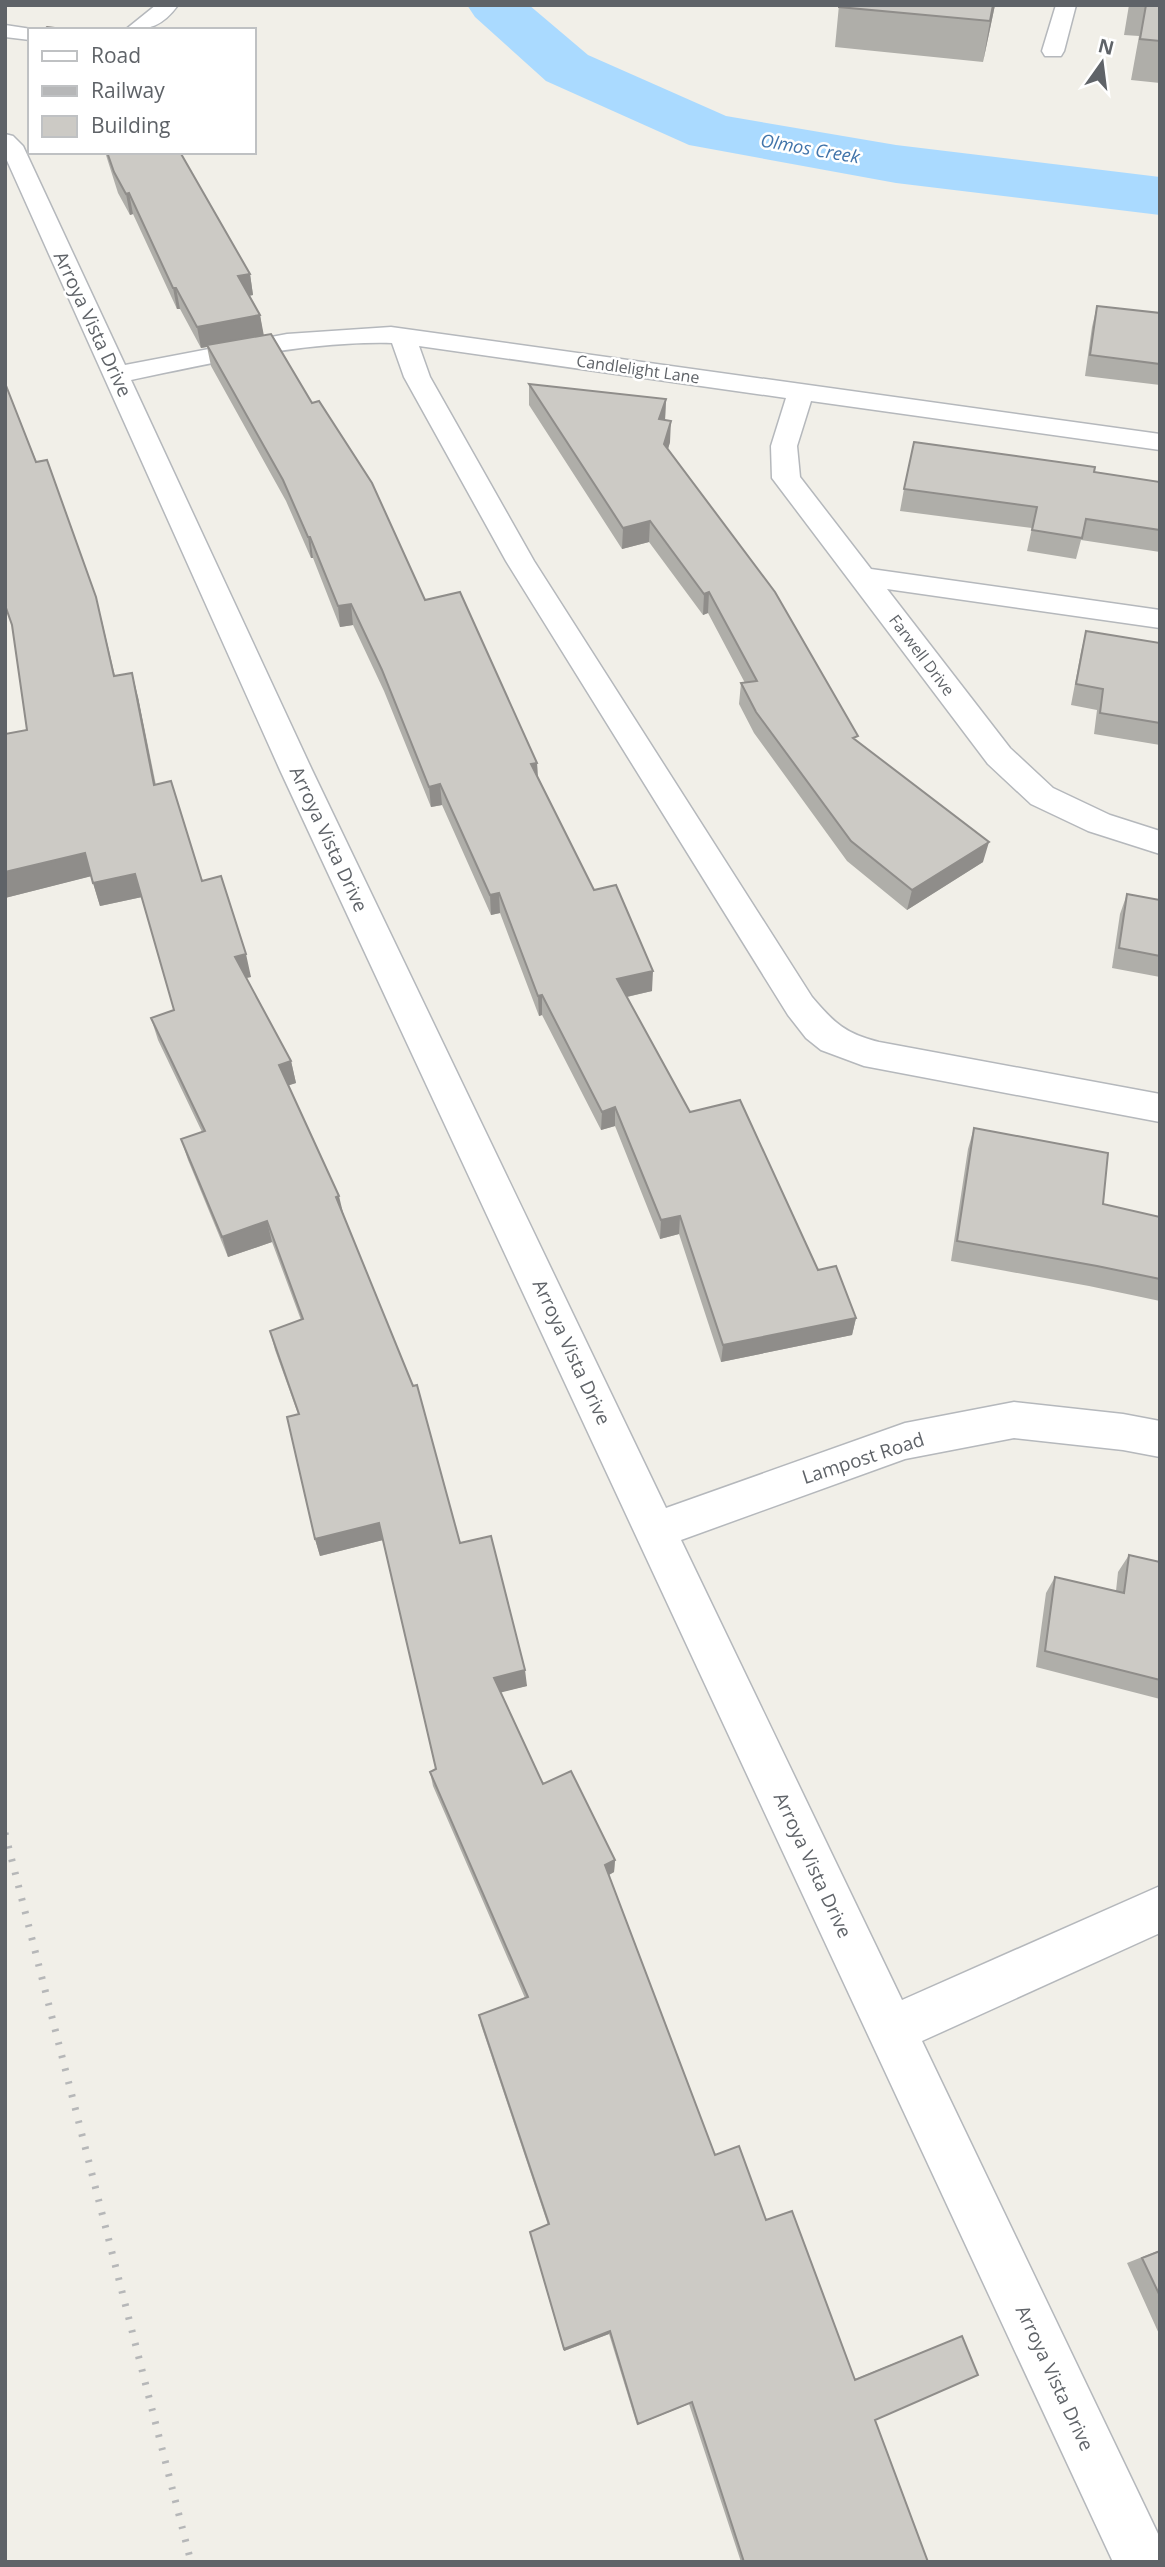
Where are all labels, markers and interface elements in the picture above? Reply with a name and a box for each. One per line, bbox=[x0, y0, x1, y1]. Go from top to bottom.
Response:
legend bbox=[28, 28, 256, 154]
north arrow bbox=[1067, 28, 1137, 98]
text: N bbox=[1095, 32, 1117, 61]
text: Road bbox=[91, 41, 141, 69]
text: Railway bbox=[91, 76, 165, 104]
text: Building bbox=[91, 111, 170, 139]
water label: Olmos Creek bbox=[759, 127, 863, 169]
street label: Arroya Vista Drive bbox=[48, 247, 138, 401]
street label: Candlelight Lane bbox=[575, 349, 701, 389]
street label: Farwell Drive bbox=[884, 610, 960, 700]
street label: Arroya Vista Drive bbox=[284, 762, 374, 916]
street label: Arroya Vista Drive bbox=[527, 1275, 617, 1429]
street label: Lampost Road bbox=[798, 1426, 928, 1490]
street label: Arroya Vista Drive bbox=[768, 1788, 858, 1942]
street label: Arroya Vista Drive bbox=[1010, 2301, 1100, 2455]

